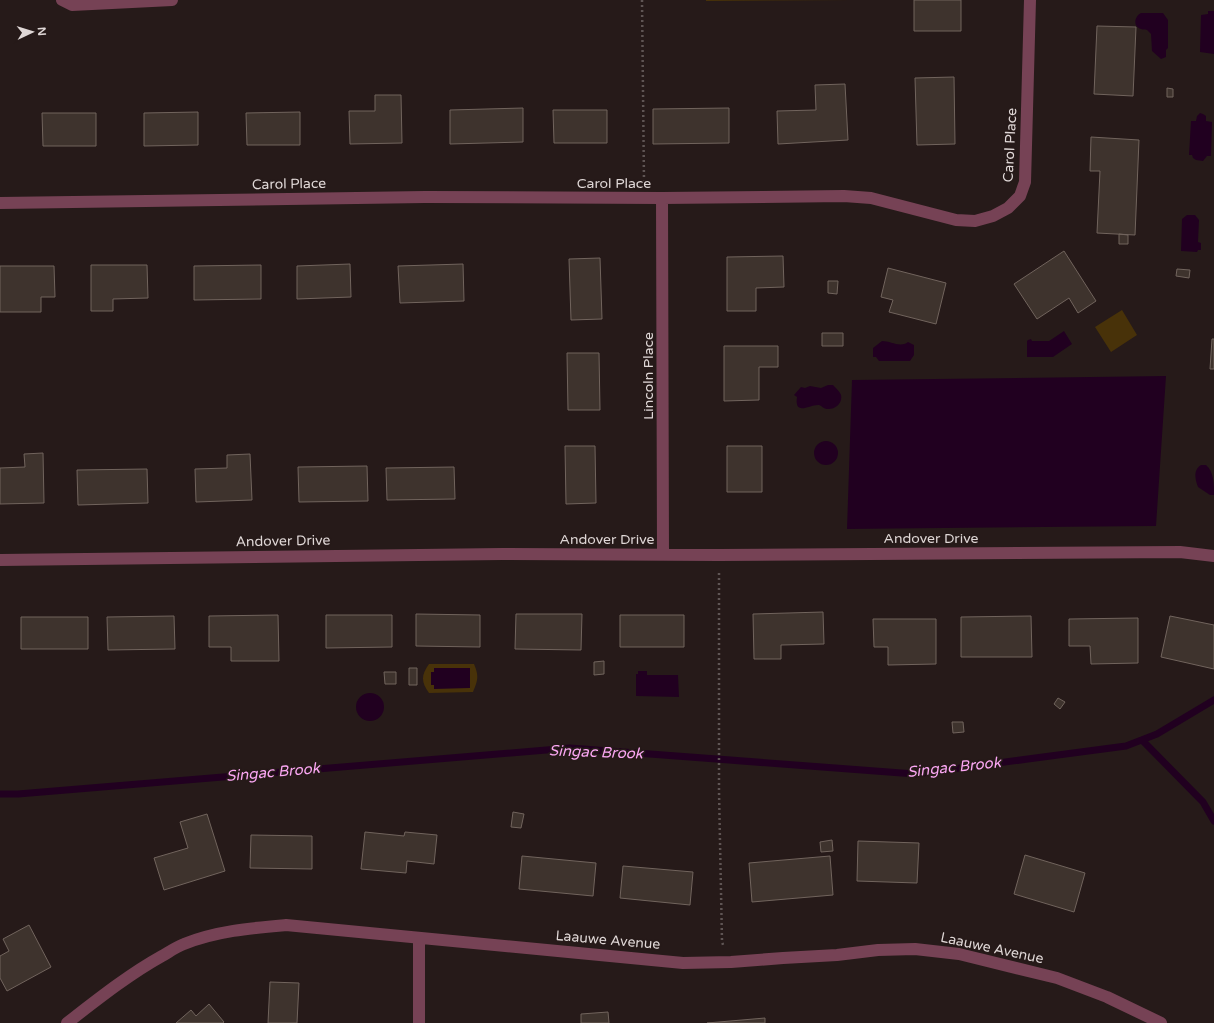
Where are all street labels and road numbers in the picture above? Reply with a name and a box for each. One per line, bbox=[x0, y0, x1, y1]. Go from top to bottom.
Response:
street label: Carol Place bbox=[1000, 107, 1020, 183]
street label: Carol Place bbox=[252, 175, 326, 193]
street label: Carol Place bbox=[577, 175, 651, 192]
street label: Lincoln Place bbox=[640, 332, 657, 420]
street label: Andover Drive bbox=[884, 530, 979, 547]
street label: Andover Drive bbox=[560, 531, 655, 548]
street label: Andover Drive bbox=[235, 532, 331, 550]
street label: Laauwe Avenue bbox=[555, 927, 661, 953]
street label: Laauwe Avenue bbox=[939, 929, 1045, 967]

